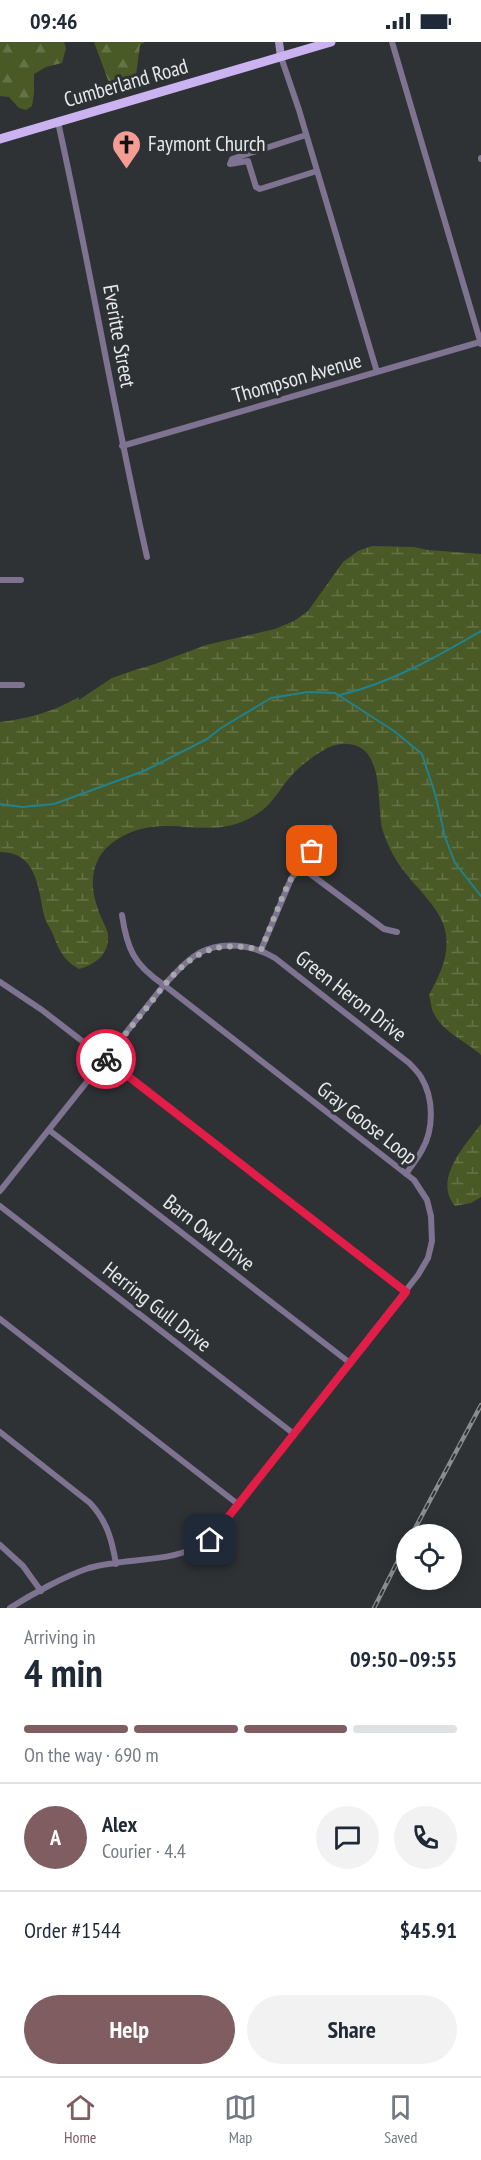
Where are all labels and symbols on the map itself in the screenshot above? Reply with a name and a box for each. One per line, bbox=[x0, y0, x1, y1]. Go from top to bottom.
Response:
street label: Cumberland Road bbox=[61, 52, 191, 113]
church icon: Faymont Church bbox=[111, 128, 143, 170]
place label: Faymont Church bbox=[148, 130, 266, 157]
street label: Everitte Street bbox=[97, 282, 142, 390]
street label: Thompson Avenue bbox=[229, 346, 364, 409]
pin bbox=[286, 825, 337, 876]
street label: Green Heron Drive bbox=[290, 944, 412, 1047]
courier bbox=[76, 1029, 136, 1089]
street label: Gray Goose Loop bbox=[312, 1075, 423, 1170]
street label: Barn Owl Drive bbox=[158, 1188, 261, 1277]
street label: Herring Gull Drive bbox=[98, 1256, 217, 1357]
pin bbox=[184, 1514, 235, 1565]

